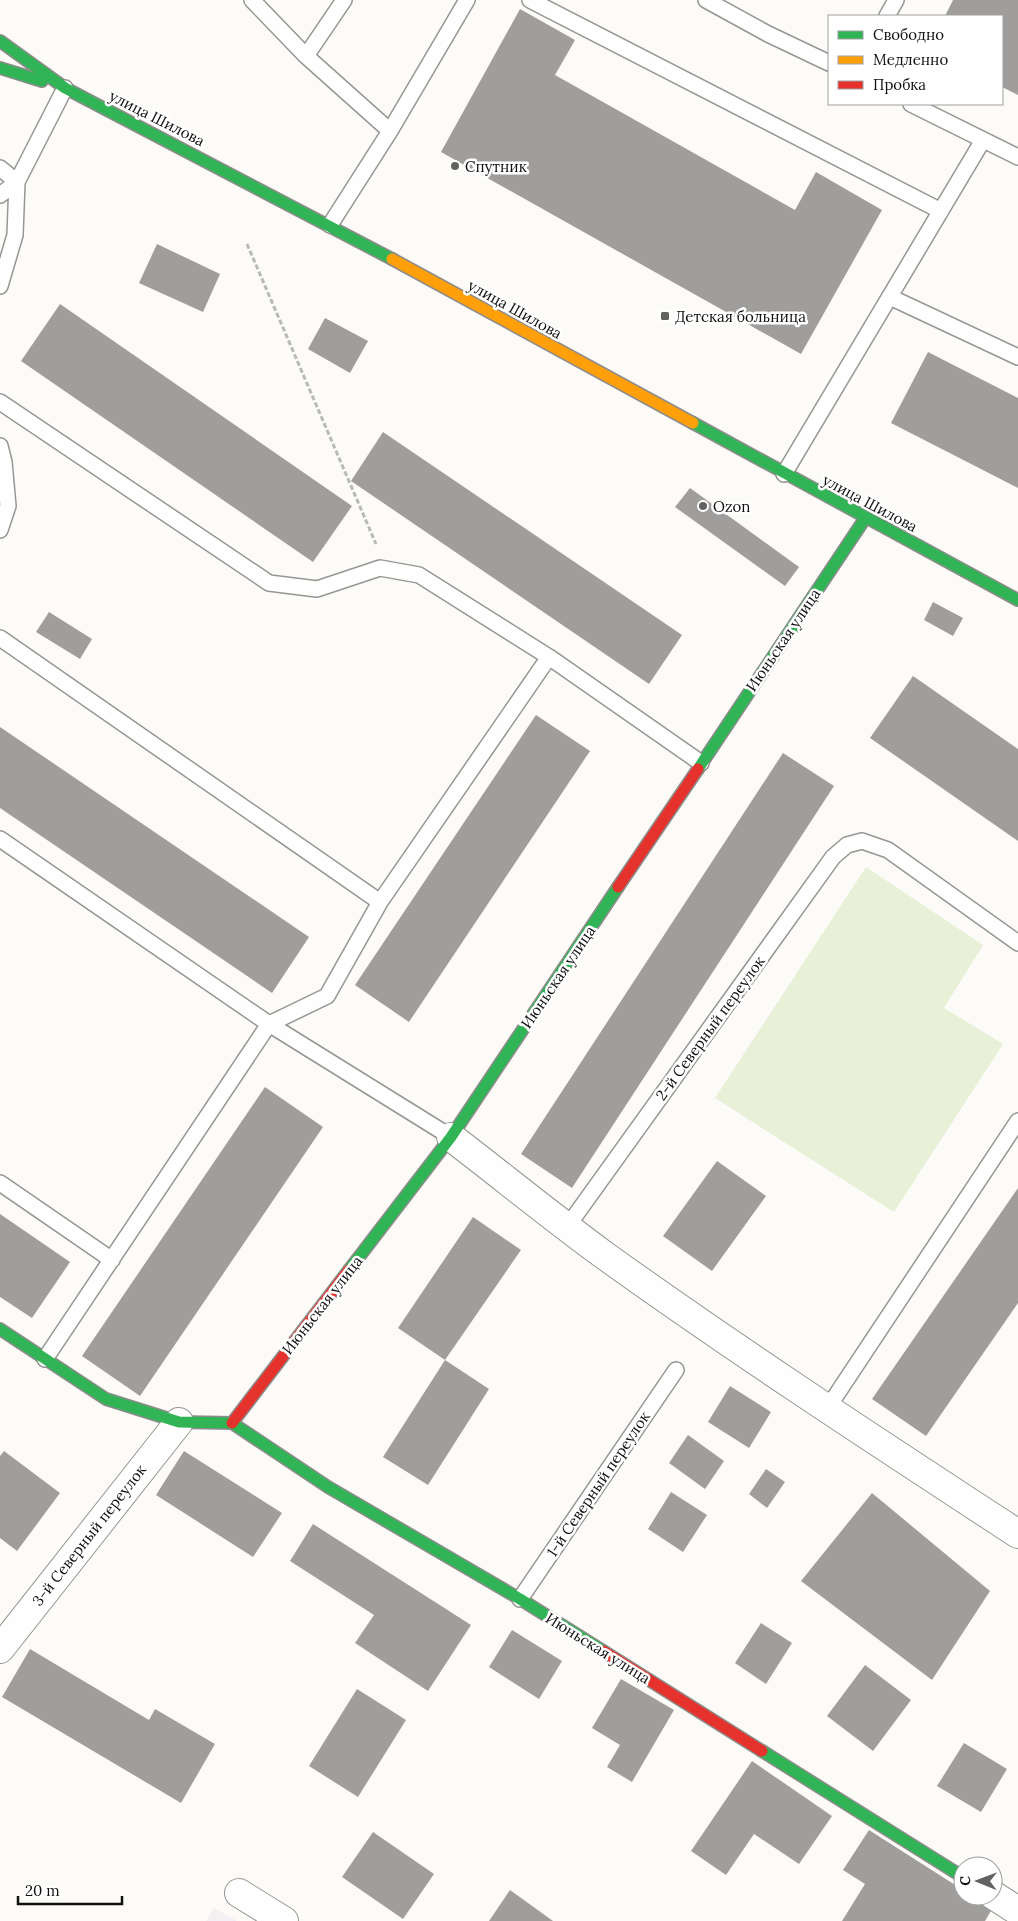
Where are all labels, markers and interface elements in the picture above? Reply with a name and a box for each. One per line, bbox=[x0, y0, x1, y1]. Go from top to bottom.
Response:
legend bbox=[828, 15, 1003, 105]
text: Свободно bbox=[873, 25, 944, 44]
text: Медленно bbox=[873, 50, 948, 69]
text: Пробка bbox=[873, 75, 926, 94]
street label: улица Шилова bbox=[106, 86, 208, 150]
place label: Спутник bbox=[465, 157, 527, 176]
marker: Спутник bbox=[449, 160, 461, 172]
street label: улица Шилова bbox=[465, 275, 566, 343]
place label: Детская больница bbox=[675, 307, 806, 326]
marker: Детская больница bbox=[659, 310, 671, 322]
street label: улица Шилова bbox=[819, 470, 921, 536]
place label: Ozon bbox=[713, 497, 750, 516]
marker: Ozon bbox=[697, 500, 709, 512]
street label: Июньская улица bbox=[742, 585, 825, 695]
street label: Июньская улица bbox=[517, 922, 600, 1032]
street label: 2-й Северный переулок bbox=[651, 952, 769, 1104]
street label: Июньская улица bbox=[278, 1252, 367, 1358]
street label: 1-й Северный переулок bbox=[542, 1408, 654, 1560]
street label: 3-й Северный переулок bbox=[28, 1460, 150, 1610]
street label: Июньская улица bbox=[542, 1608, 654, 1688]
north arrow bbox=[953, 1856, 1003, 1906]
scale bar bbox=[18, 1874, 121, 1906]
text: С bbox=[956, 1875, 974, 1886]
text: 20 m bbox=[25, 1881, 60, 1900]

